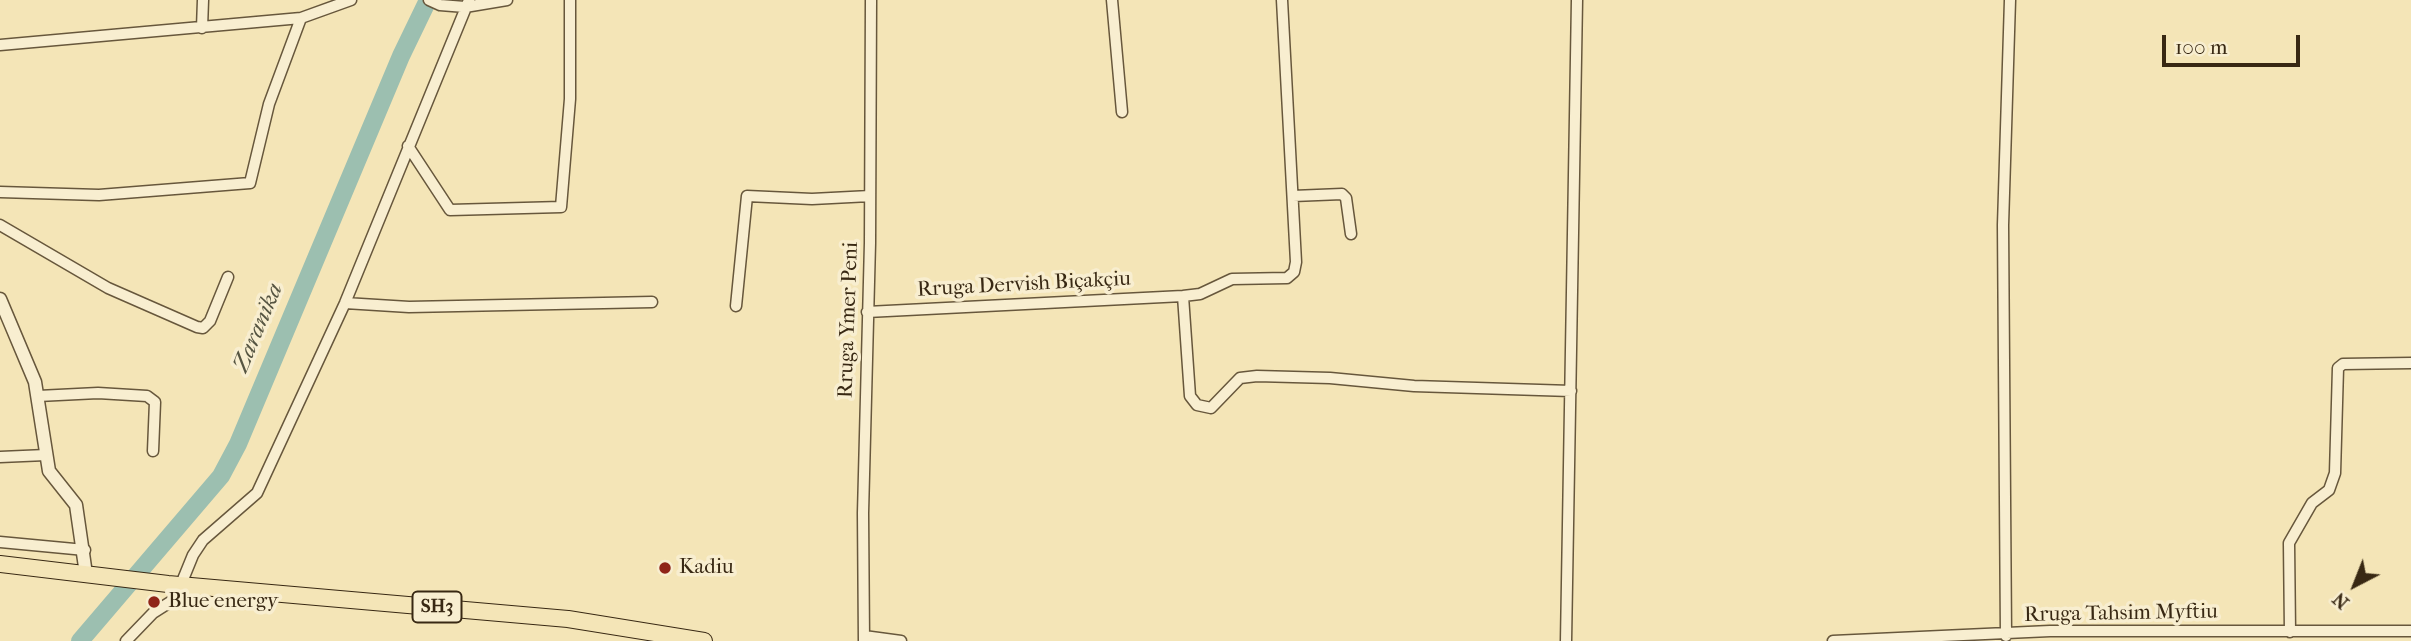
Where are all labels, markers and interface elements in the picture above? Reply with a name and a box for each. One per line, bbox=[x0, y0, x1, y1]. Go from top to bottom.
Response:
scale bar bbox=[2166, 21, 2304, 65]
text: 100 m bbox=[2175, 35, 2228, 59]
street label: Rruga Ymer Peni bbox=[834, 241, 864, 399]
street label: Rruga Dervish Biçakçiu bbox=[916, 267, 1132, 303]
water label: Zaranika bbox=[228, 279, 290, 377]
north arrow bbox=[2320, 550, 2390, 620]
place label: Kadiu bbox=[679, 555, 734, 581]
marker: Kadiu bbox=[657, 560, 673, 576]
text: N bbox=[2328, 588, 2354, 614]
place label: Blue energy bbox=[168, 589, 278, 615]
road number: SH3 bbox=[412, 592, 462, 622]
marker: Blue energy bbox=[146, 594, 162, 610]
street label: Rruga Tahsim Myftiu bbox=[2024, 600, 2218, 628]

